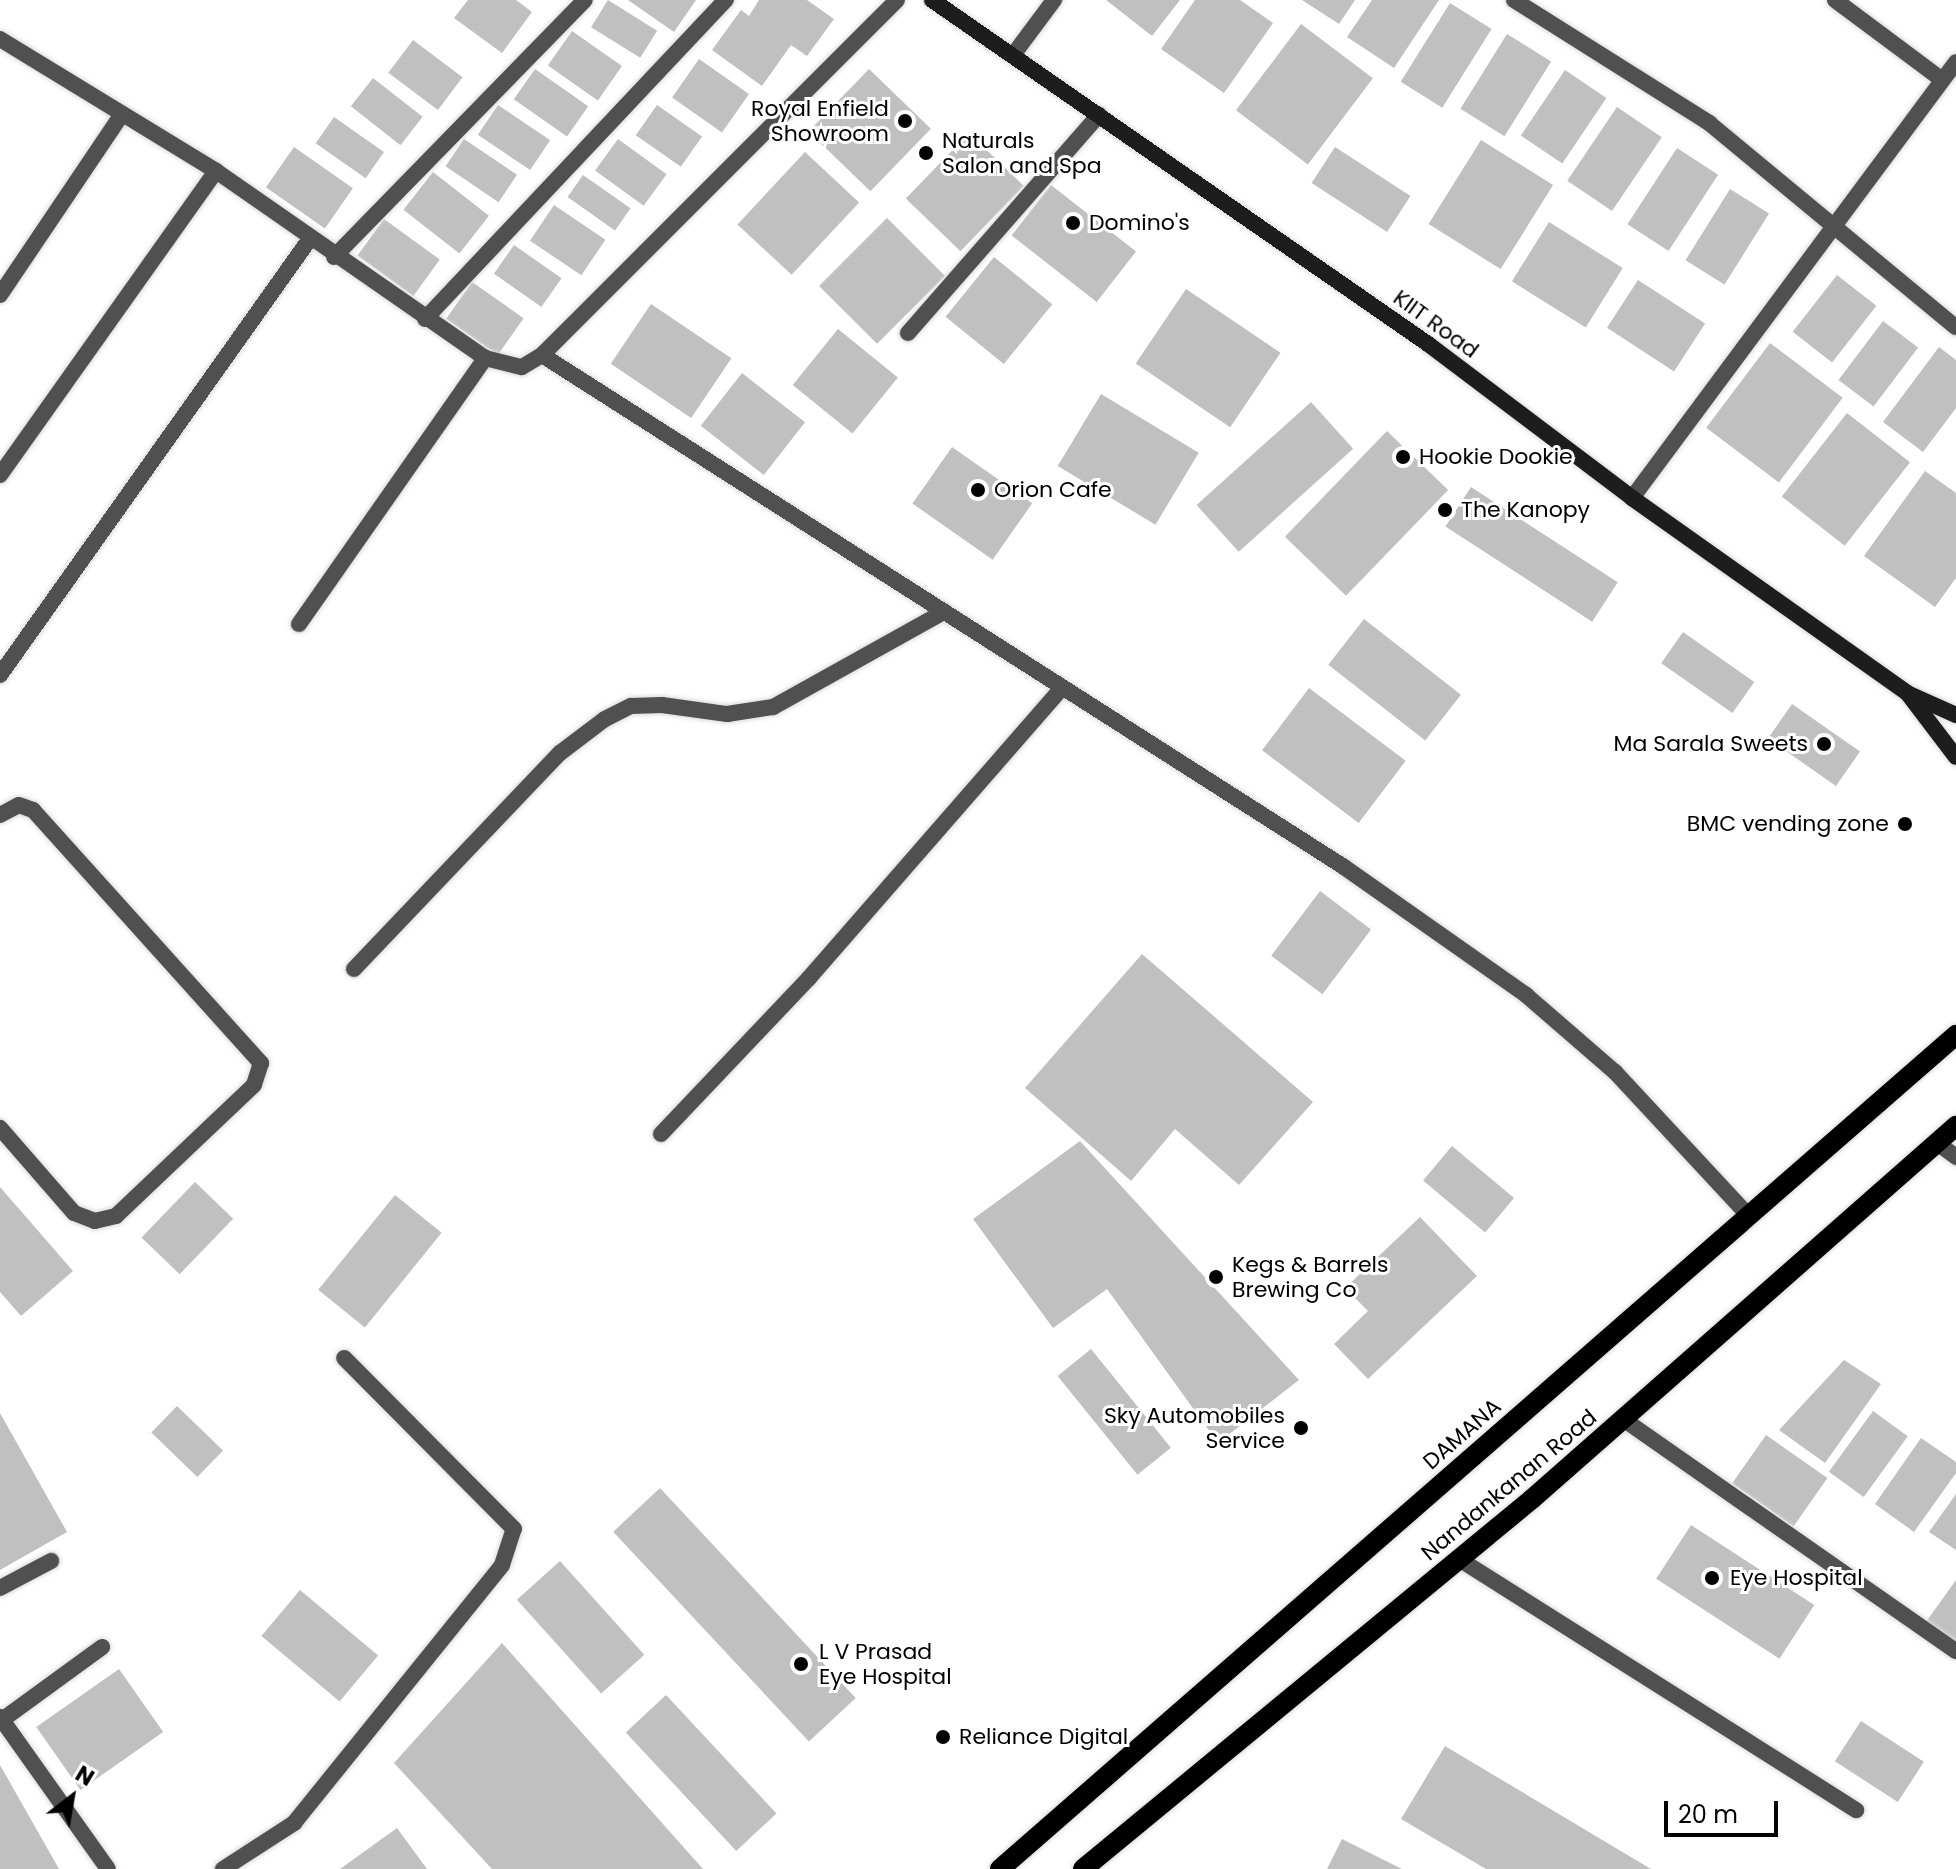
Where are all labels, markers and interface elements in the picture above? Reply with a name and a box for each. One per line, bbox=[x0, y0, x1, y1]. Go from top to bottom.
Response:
place label: Royal Enfield Showroom bbox=[751, 95, 889, 146]
marker: Royal Enfield Showroom bbox=[896, 112, 914, 130]
place label: Naturals Salon and Spa bbox=[942, 127, 1102, 178]
marker: Naturals Salon and Spa bbox=[917, 144, 935, 162]
place label: Domino's bbox=[1089, 210, 1190, 236]
marker: Domino's bbox=[1064, 214, 1082, 232]
street label: KIIT Road bbox=[1388, 284, 1484, 364]
place label: Hookie Dookie bbox=[1419, 444, 1573, 470]
marker: Hookie Dookie bbox=[1394, 448, 1412, 466]
place label: Orion Cafe bbox=[994, 477, 1112, 503]
marker: Orion Cafe bbox=[969, 481, 987, 499]
place label: The Kanopy bbox=[1461, 497, 1590, 523]
marker: The Kanopy bbox=[1436, 501, 1454, 519]
place label: Ma Sarala Sweets bbox=[1614, 731, 1808, 757]
marker: Ma Sarala Sweets bbox=[1815, 735, 1833, 753]
place label: BMC vending zone bbox=[1687, 811, 1889, 837]
marker: BMC vending zone bbox=[1896, 815, 1914, 833]
place label: Kegs & Barrels Brewing Co bbox=[1232, 1251, 1388, 1302]
marker: Kegs & Barrels Brewing Co bbox=[1207, 1268, 1225, 1286]
street label: DAMANA bbox=[1418, 1393, 1506, 1475]
place label: Sky Automobiles Service bbox=[1104, 1402, 1285, 1454]
street label: Nandankanan Road bbox=[1416, 1404, 1602, 1566]
marker: Sky Automobiles Service bbox=[1292, 1419, 1310, 1437]
place label: Eye Hospital bbox=[1730, 1565, 1863, 1591]
marker: Eye Hospital bbox=[1701, 1567, 1723, 1589]
place label: L V Prasad Eye Hospital bbox=[819, 1638, 952, 1690]
marker: L V Prasad Eye Hospital bbox=[790, 1653, 812, 1675]
place label: Reliance Digital bbox=[959, 1724, 1128, 1750]
marker: Reliance Digital bbox=[934, 1728, 952, 1746]
north arrow bbox=[32, 1757, 112, 1837]
text: N bbox=[70, 1758, 100, 1794]
scale bar bbox=[1668, 1785, 1782, 1835]
text: 20 m bbox=[1678, 1798, 1738, 1831]

